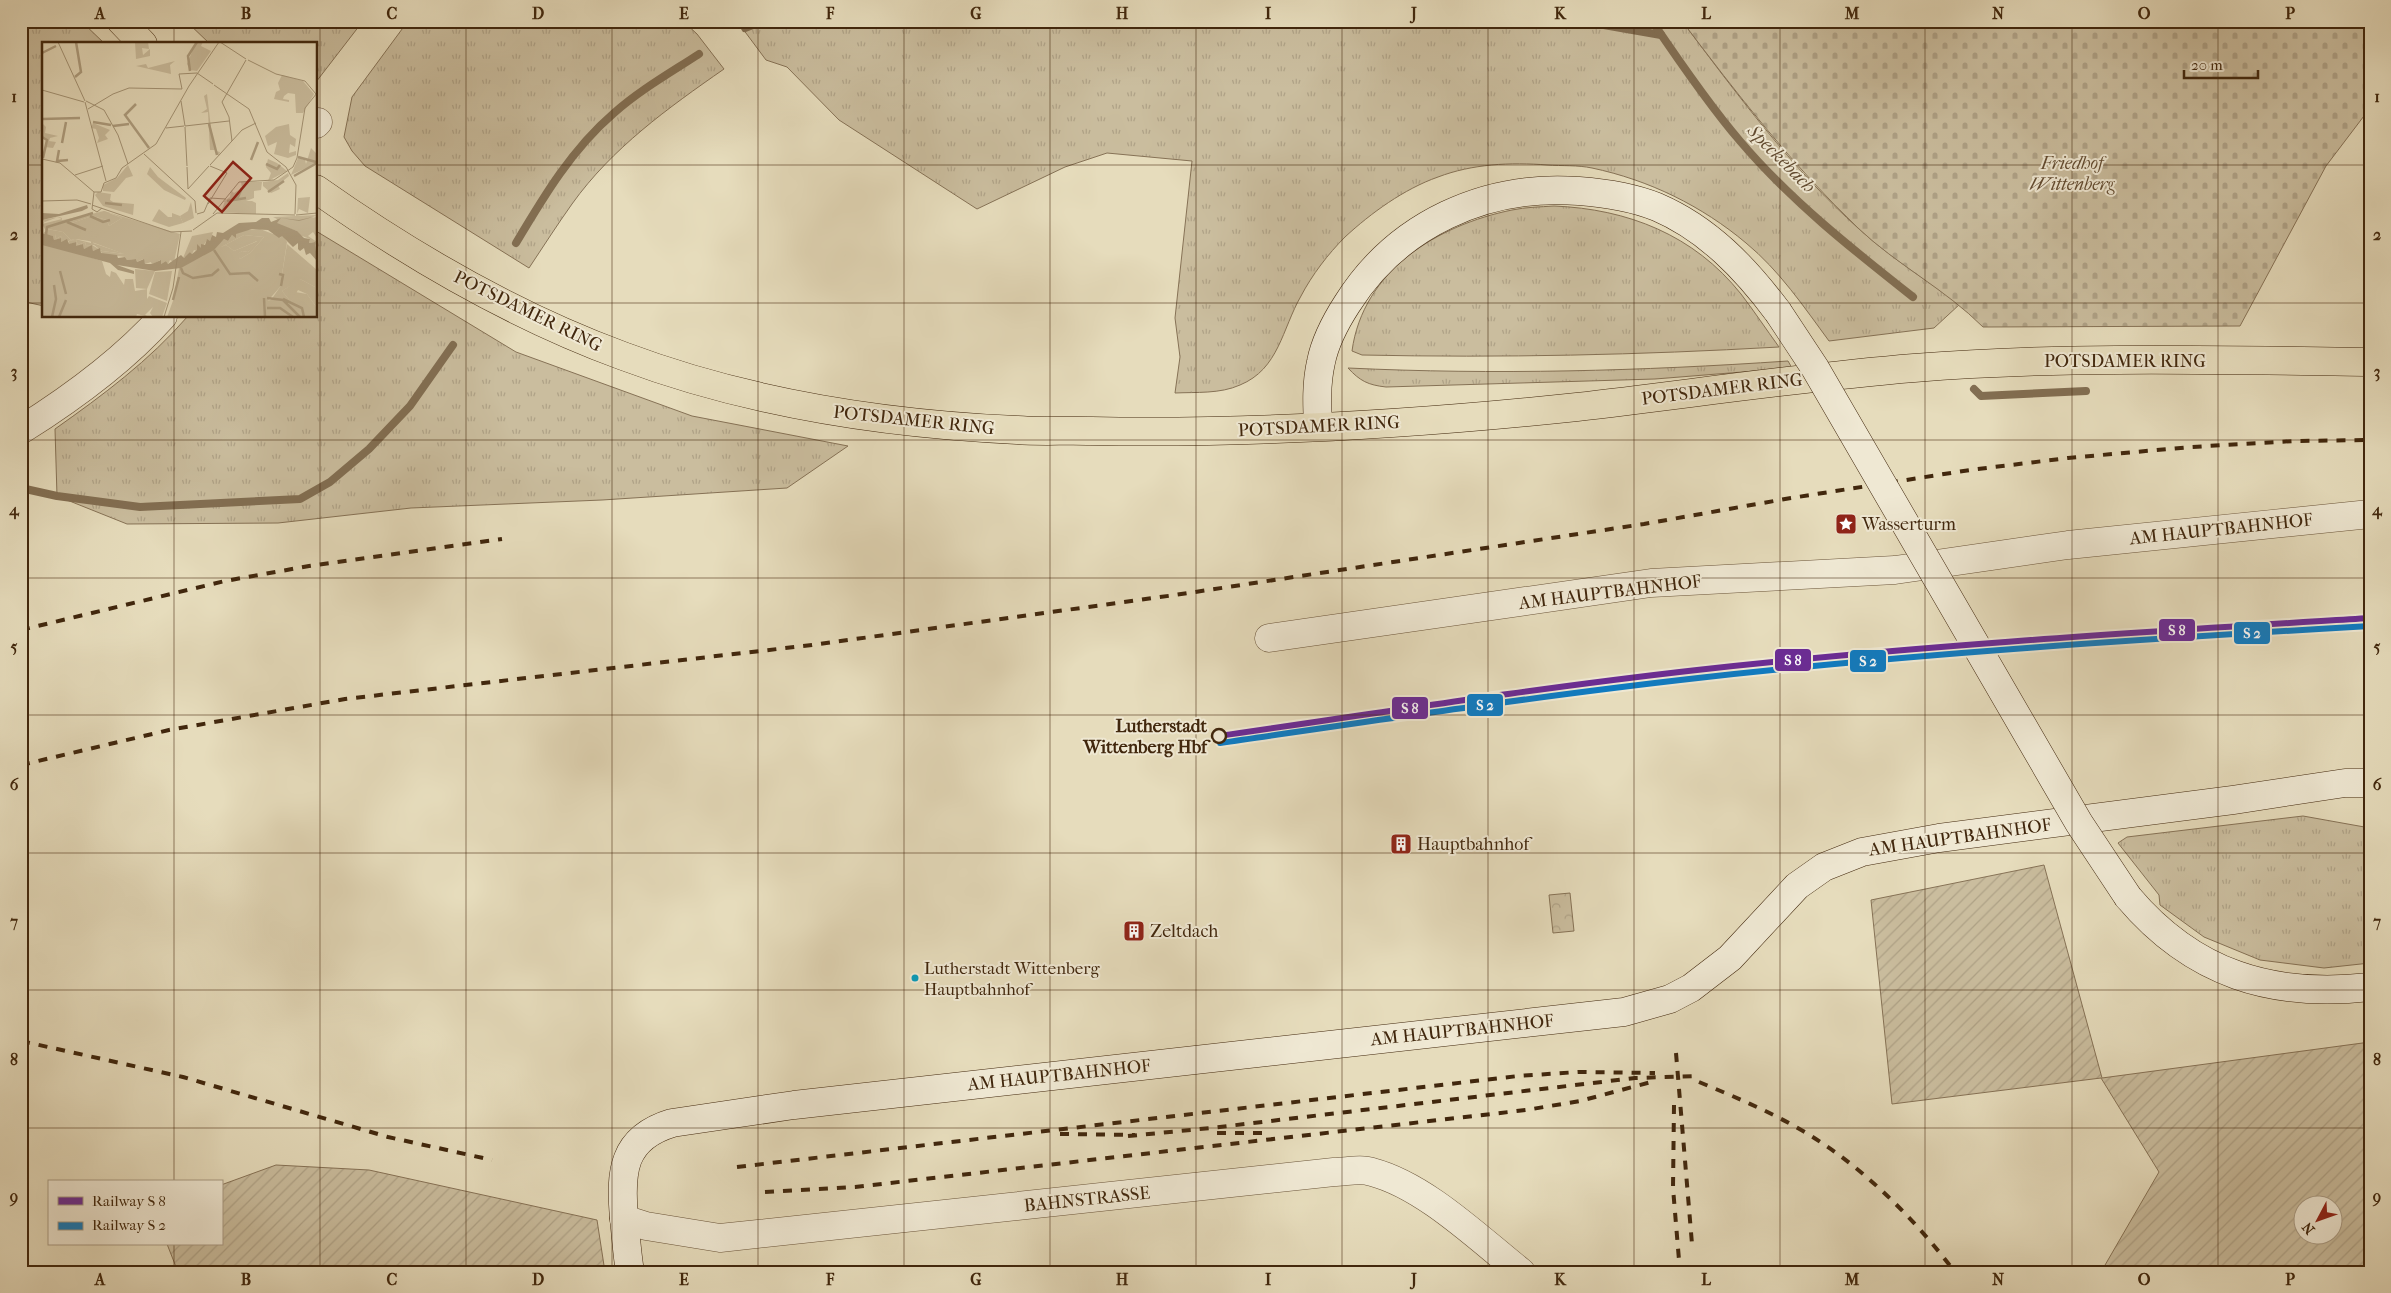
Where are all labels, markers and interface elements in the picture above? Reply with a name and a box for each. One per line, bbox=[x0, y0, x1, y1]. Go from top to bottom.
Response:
text: A bbox=[94, 4, 106, 23]
text: B bbox=[241, 4, 251, 23]
text: C bbox=[387, 4, 398, 23]
text: D bbox=[532, 4, 544, 23]
text: E bbox=[679, 4, 689, 23]
text: F bbox=[825, 4, 835, 23]
text: G bbox=[970, 4, 982, 23]
text: H bbox=[1116, 4, 1129, 23]
text: I bbox=[1265, 4, 1272, 23]
text: J bbox=[1409, 4, 1417, 24]
text: K bbox=[1554, 4, 1567, 23]
text: L bbox=[1701, 4, 1711, 23]
text: M bbox=[1844, 4, 1860, 23]
text: N bbox=[1992, 4, 2005, 23]
text: O bbox=[2138, 4, 2151, 23]
text: P bbox=[2285, 4, 2295, 23]
inset map bbox=[42, 42, 318, 318]
scale bar bbox=[2184, 48, 2257, 80]
text: 20 m bbox=[2191, 56, 2223, 74]
text: 1 bbox=[11, 87, 17, 106]
text: 1 bbox=[2374, 87, 2380, 106]
water label: Speckebach bbox=[1742, 119, 1820, 198]
park label: Friedhof Wittenberg bbox=[2029, 153, 2116, 195]
text: 2 bbox=[10, 225, 18, 244]
text: 2 bbox=[2373, 225, 2381, 244]
street label: POTSDAMER RING bbox=[450, 266, 605, 357]
street label: POTSDAMER RING bbox=[2044, 351, 2206, 372]
text: 3 bbox=[11, 362, 17, 382]
text: 3 bbox=[2374, 362, 2380, 382]
street label: POTSDAMER RING bbox=[1640, 369, 1804, 410]
street label: POTSDAMER RING bbox=[832, 402, 996, 439]
street label: POTSDAMER RING bbox=[1238, 412, 1401, 441]
text: 4 bbox=[8, 500, 20, 520]
text: 4 bbox=[2371, 500, 2383, 520]
street label: AM HAUPTBAHNHOF bbox=[2128, 509, 2314, 550]
place icon: Wasserturm bbox=[1834, 512, 1858, 536]
place label: Wasserturm bbox=[1861, 514, 1956, 535]
street label: AM HAUPTBAHNHOF bbox=[1517, 571, 1703, 614]
line badge: S 8 bbox=[2158, 618, 2196, 642]
line badge: S 2 bbox=[2233, 621, 2271, 645]
text: S 8 bbox=[2168, 622, 2186, 639]
text: S 2 bbox=[2243, 625, 2261, 642]
text: 5 bbox=[11, 637, 18, 656]
text: 5 bbox=[2374, 637, 2381, 656]
line badge: S 8 bbox=[1774, 648, 1812, 672]
line badge: S 2 bbox=[1849, 649, 1887, 673]
text: S 8 bbox=[1784, 652, 1802, 669]
text: S 2 bbox=[1859, 653, 1877, 670]
line badge: S 2 bbox=[1466, 693, 1504, 717]
line badge: S 8 bbox=[1391, 696, 1429, 720]
text: S 2 bbox=[1476, 697, 1494, 714]
text: S 8 bbox=[1401, 700, 1419, 717]
place label: Lutherstadt Wittenberg Hbf bbox=[1082, 716, 1211, 758]
marker: Lutherstadt Wittenberg Hbf bbox=[1211, 728, 1227, 744]
text: 6 bbox=[10, 775, 19, 794]
text: 6 bbox=[2373, 775, 2382, 794]
street label: AM HAUPTBAHNHOF bbox=[1867, 814, 2053, 861]
building icon: Hauptbahnhof bbox=[1389, 832, 1413, 856]
place label: Hauptbahnhof bbox=[1417, 834, 1533, 855]
text: 7 bbox=[9, 912, 18, 931]
text: 7 bbox=[2372, 912, 2381, 931]
building icon: Zeltdach bbox=[1122, 919, 1146, 943]
place label: Zeltdach bbox=[1150, 921, 1218, 942]
place label: Lutherstadt Wittenberg Hauptbahnhof bbox=[924, 958, 1100, 999]
marker: Lutherstadt Wittenberg Hauptbahnhof bbox=[910, 973, 920, 983]
street label: AM HAUPTBAHNHOF bbox=[1369, 1010, 1555, 1051]
text: 8 bbox=[10, 1050, 18, 1069]
text: 8 bbox=[2373, 1050, 2381, 1069]
street label: AM HAUPTBAHNHOF bbox=[966, 1055, 1152, 1096]
legend bbox=[48, 1180, 222, 1246]
street label: BAHNSTRASSE bbox=[1023, 1182, 1151, 1217]
text: 9 bbox=[9, 1187, 18, 1207]
text: 9 bbox=[2372, 1187, 2381, 1207]
text: Railway S 8 bbox=[92, 1192, 166, 1210]
north arrow bbox=[2294, 1196, 2344, 1246]
text: Railway S 2 bbox=[92, 1216, 166, 1234]
text: N bbox=[2298, 1218, 2318, 1238]
text: A bbox=[94, 1270, 106, 1289]
text: B bbox=[241, 1270, 251, 1289]
text: C bbox=[387, 1270, 398, 1289]
text: D bbox=[532, 1270, 544, 1289]
text: E bbox=[679, 1270, 689, 1289]
text: F bbox=[825, 1270, 835, 1289]
text: G bbox=[970, 1270, 982, 1289]
text: H bbox=[1116, 1270, 1129, 1289]
text: I bbox=[1265, 1270, 1272, 1289]
text: J bbox=[1409, 1270, 1417, 1290]
text: K bbox=[1554, 1270, 1567, 1289]
text: L bbox=[1701, 1270, 1711, 1289]
text: M bbox=[1844, 1270, 1860, 1289]
text: N bbox=[1992, 1270, 2005, 1289]
text: O bbox=[2138, 1270, 2151, 1289]
text: P bbox=[2285, 1270, 2295, 1289]

